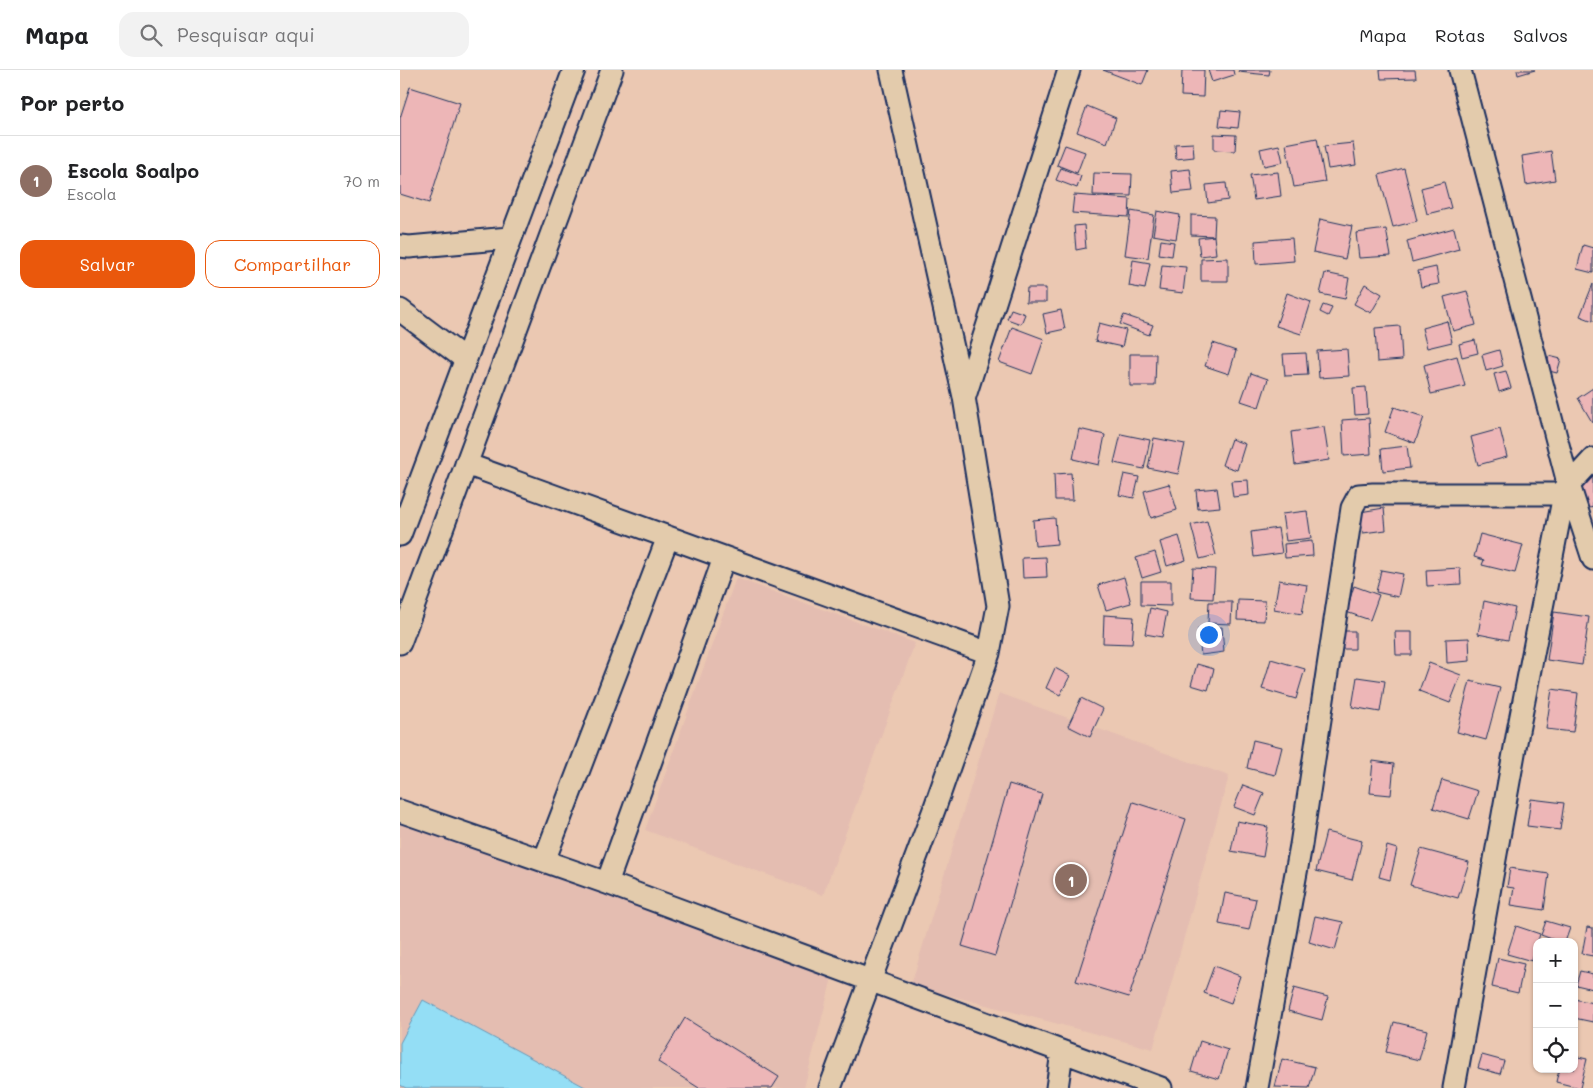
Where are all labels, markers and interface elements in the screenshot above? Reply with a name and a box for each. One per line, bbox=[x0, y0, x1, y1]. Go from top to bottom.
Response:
search box bbox=[119, 12, 469, 57]
text: Mapa bbox=[25, 19, 89, 50]
icon: search bbox=[137, 21, 165, 49]
text: Pesquisar aqui bbox=[177, 22, 315, 47]
text: Mapa bbox=[1359, 23, 1407, 47]
text: Rotas bbox=[1435, 23, 1485, 47]
text: Salvos bbox=[1513, 23, 1568, 47]
text: Por perto bbox=[20, 89, 124, 116]
text: Escola Soalpo bbox=[67, 158, 199, 183]
text: 1 bbox=[32, 170, 40, 191]
text: 70 m bbox=[343, 170, 380, 191]
text: Escola bbox=[67, 183, 117, 204]
button: Salvar bbox=[20, 240, 195, 288]
button: Compartilhar bbox=[205, 240, 380, 288]
your location bbox=[1196, 622, 1222, 648]
pin: 1 bbox=[1055, 861, 1087, 899]
map controls bbox=[1533, 938, 1578, 1073]
button: + bbox=[1533, 938, 1578, 983]
button: − bbox=[1533, 983, 1578, 1028]
button: locate bbox=[1533, 1028, 1578, 1073]

